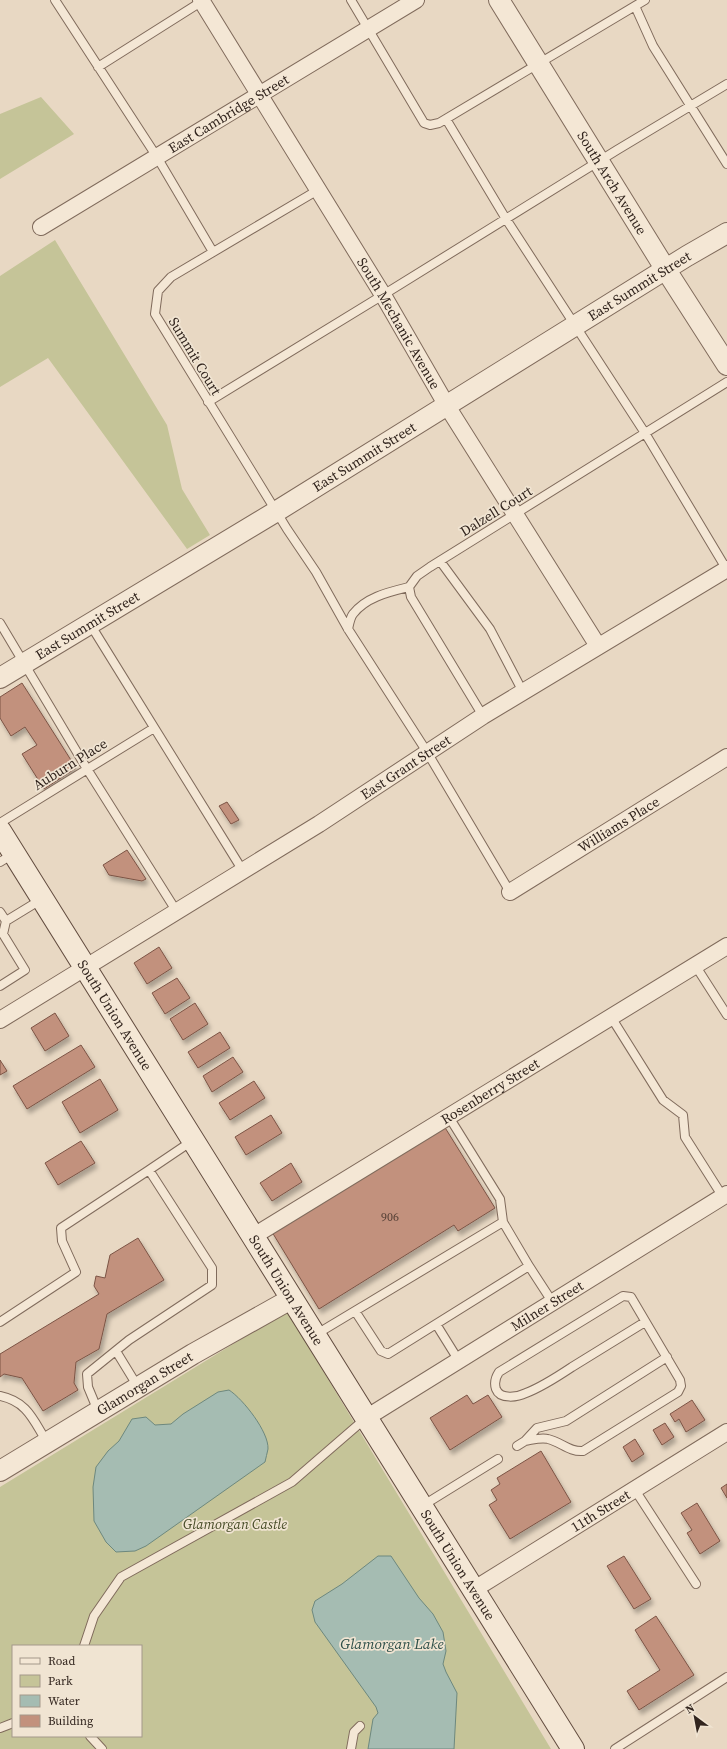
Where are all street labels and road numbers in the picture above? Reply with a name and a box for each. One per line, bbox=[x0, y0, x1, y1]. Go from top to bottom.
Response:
street label: East Cambridge Street bbox=[164, 69, 293, 158]
street label: South Arch Avenue bbox=[572, 127, 652, 239]
street label: East Summit Street bbox=[584, 246, 695, 325]
street label: South Mechanic Avenue bbox=[352, 254, 445, 393]
street label: Summit Court bbox=[164, 313, 226, 399]
street label: East Summit Street bbox=[309, 417, 420, 497]
street label: Dalzell Court bbox=[456, 481, 536, 541]
street label: East Summit Street bbox=[32, 586, 144, 664]
street label: East Grant Street bbox=[356, 730, 455, 804]
street label: Auburn Place bbox=[29, 733, 111, 795]
street label: Williams Place bbox=[574, 791, 663, 857]
street label: South Union Avenue bbox=[73, 956, 157, 1074]
street label: Rosenberry Street bbox=[437, 1053, 543, 1129]
street label: South Union Avenue bbox=[244, 1231, 329, 1349]
street label: Milner Street bbox=[507, 1275, 588, 1336]
street label: Glamorgan Street bbox=[93, 1346, 197, 1420]
street label: 11th Street bbox=[567, 1484, 634, 1537]
street label: South Union Avenue bbox=[416, 1506, 500, 1624]

